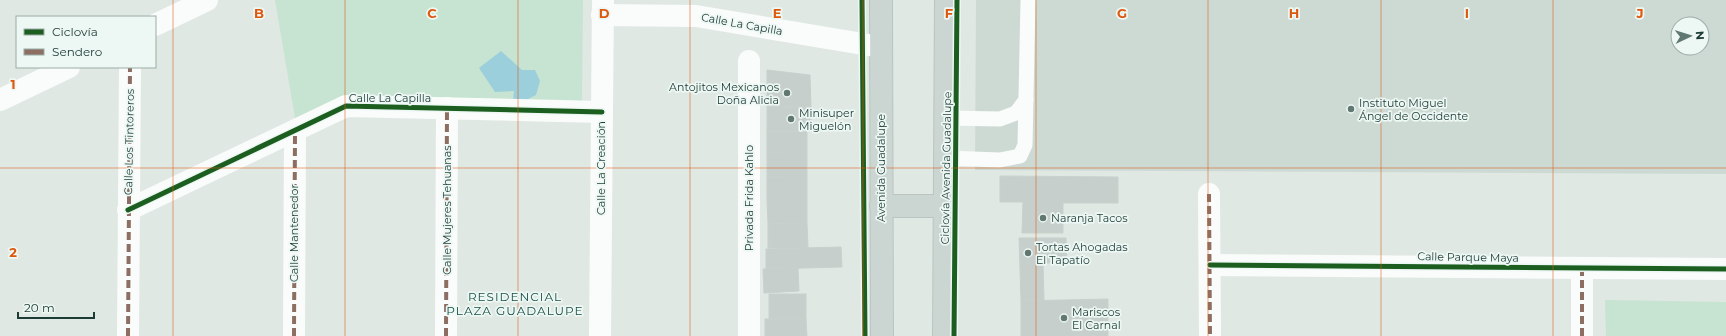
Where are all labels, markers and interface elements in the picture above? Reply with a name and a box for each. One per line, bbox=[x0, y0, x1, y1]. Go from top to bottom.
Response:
text: B bbox=[254, 5, 264, 21]
text: C bbox=[427, 5, 437, 21]
text: D bbox=[599, 5, 610, 21]
text: E bbox=[773, 5, 782, 21]
text: F bbox=[945, 5, 953, 21]
text: G bbox=[1117, 5, 1127, 21]
text: H bbox=[1289, 5, 1299, 21]
text: I bbox=[1465, 5, 1469, 21]
text: J bbox=[1635, 5, 1644, 21]
street label: Calle La Capilla bbox=[700, 10, 784, 38]
legend bbox=[16, 16, 156, 68]
north arrow bbox=[1670, 16, 1710, 56]
text: Ciclovía bbox=[52, 24, 98, 39]
text: N bbox=[1693, 30, 1707, 40]
text: Sendero bbox=[52, 44, 102, 59]
text: 1 bbox=[10, 76, 16, 92]
place label: Antojitos Mexicanos Doña Alicia bbox=[669, 80, 780, 107]
street label: Calle Los Tintoreros bbox=[121, 88, 137, 195]
marker: Antojitos Mexicanos Doña Alicia bbox=[782, 88, 792, 98]
street label: Calle La Capilla bbox=[349, 91, 431, 105]
street label: Ciclovía Avenida Guadalupe bbox=[938, 91, 954, 245]
place label: Instituto Miguel Ángel de Occidente bbox=[1359, 96, 1469, 123]
marker: Instituto Miguel Ángel de Occidente bbox=[1346, 104, 1356, 114]
place label: Minisuper Miguelón bbox=[799, 106, 854, 133]
marker: Minisuper Miguelón bbox=[786, 114, 796, 124]
street label: Avenida Guadalupe bbox=[874, 114, 888, 222]
street label: Calle La Creación bbox=[594, 121, 608, 215]
street label: Calle Mujeres Tehuanas bbox=[440, 145, 454, 275]
street label: Privada Frida Kahlo bbox=[742, 145, 756, 251]
street label: Calle Mantenedor bbox=[287, 184, 301, 282]
place label: Naranja Tacos bbox=[1051, 211, 1128, 225]
marker: Naranja Tacos bbox=[1038, 213, 1048, 223]
place label: Tortas Ahogadas El Tapatío bbox=[1036, 240, 1128, 267]
text: 2 bbox=[9, 244, 17, 260]
marker: Tortas Ahogadas El Tapatío bbox=[1023, 248, 1033, 258]
street label: Calle Parque Maya bbox=[1417, 249, 1519, 265]
district label: RESIDENCIAL PLAZA GUADALUPE bbox=[446, 289, 584, 318]
scale bar bbox=[18, 294, 94, 320]
text: 20 m bbox=[24, 300, 55, 315]
place label: Mariscos El Carnal bbox=[1072, 305, 1121, 332]
marker: Mariscos El Carnal bbox=[1059, 313, 1069, 323]

